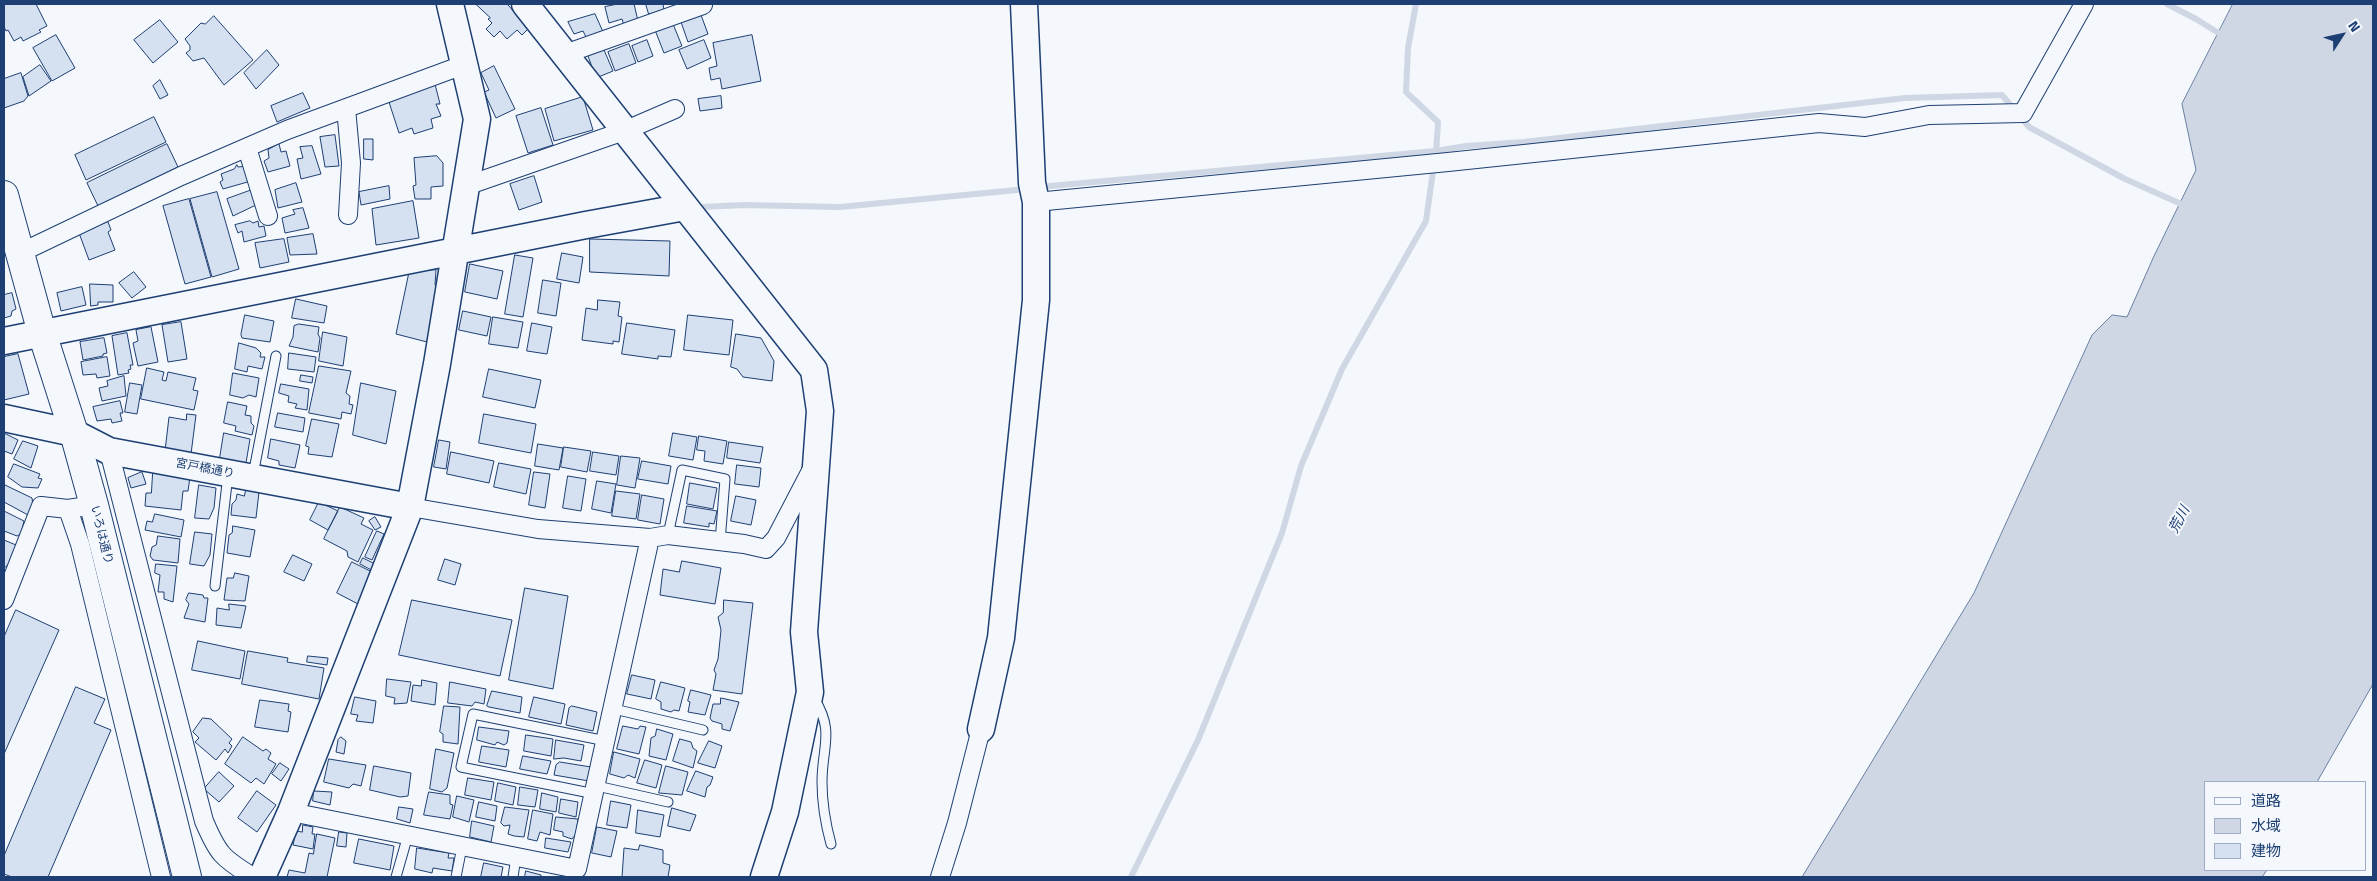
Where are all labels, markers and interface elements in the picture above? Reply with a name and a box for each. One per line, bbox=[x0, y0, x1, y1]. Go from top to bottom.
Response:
north arrow bbox=[2317, 10, 2367, 60]
text: N bbox=[2343, 16, 2366, 36]
street label: 宮戸橋通り bbox=[174, 456, 236, 482]
street label: いろは通り bbox=[87, 504, 115, 566]
water label: 荒川 bbox=[2166, 504, 2194, 536]
legend bbox=[2204, 781, 2367, 871]
text: 道路 bbox=[2251, 789, 2281, 812]
text: 水域 bbox=[2251, 814, 2281, 837]
text: 建物 bbox=[2251, 839, 2281, 862]

